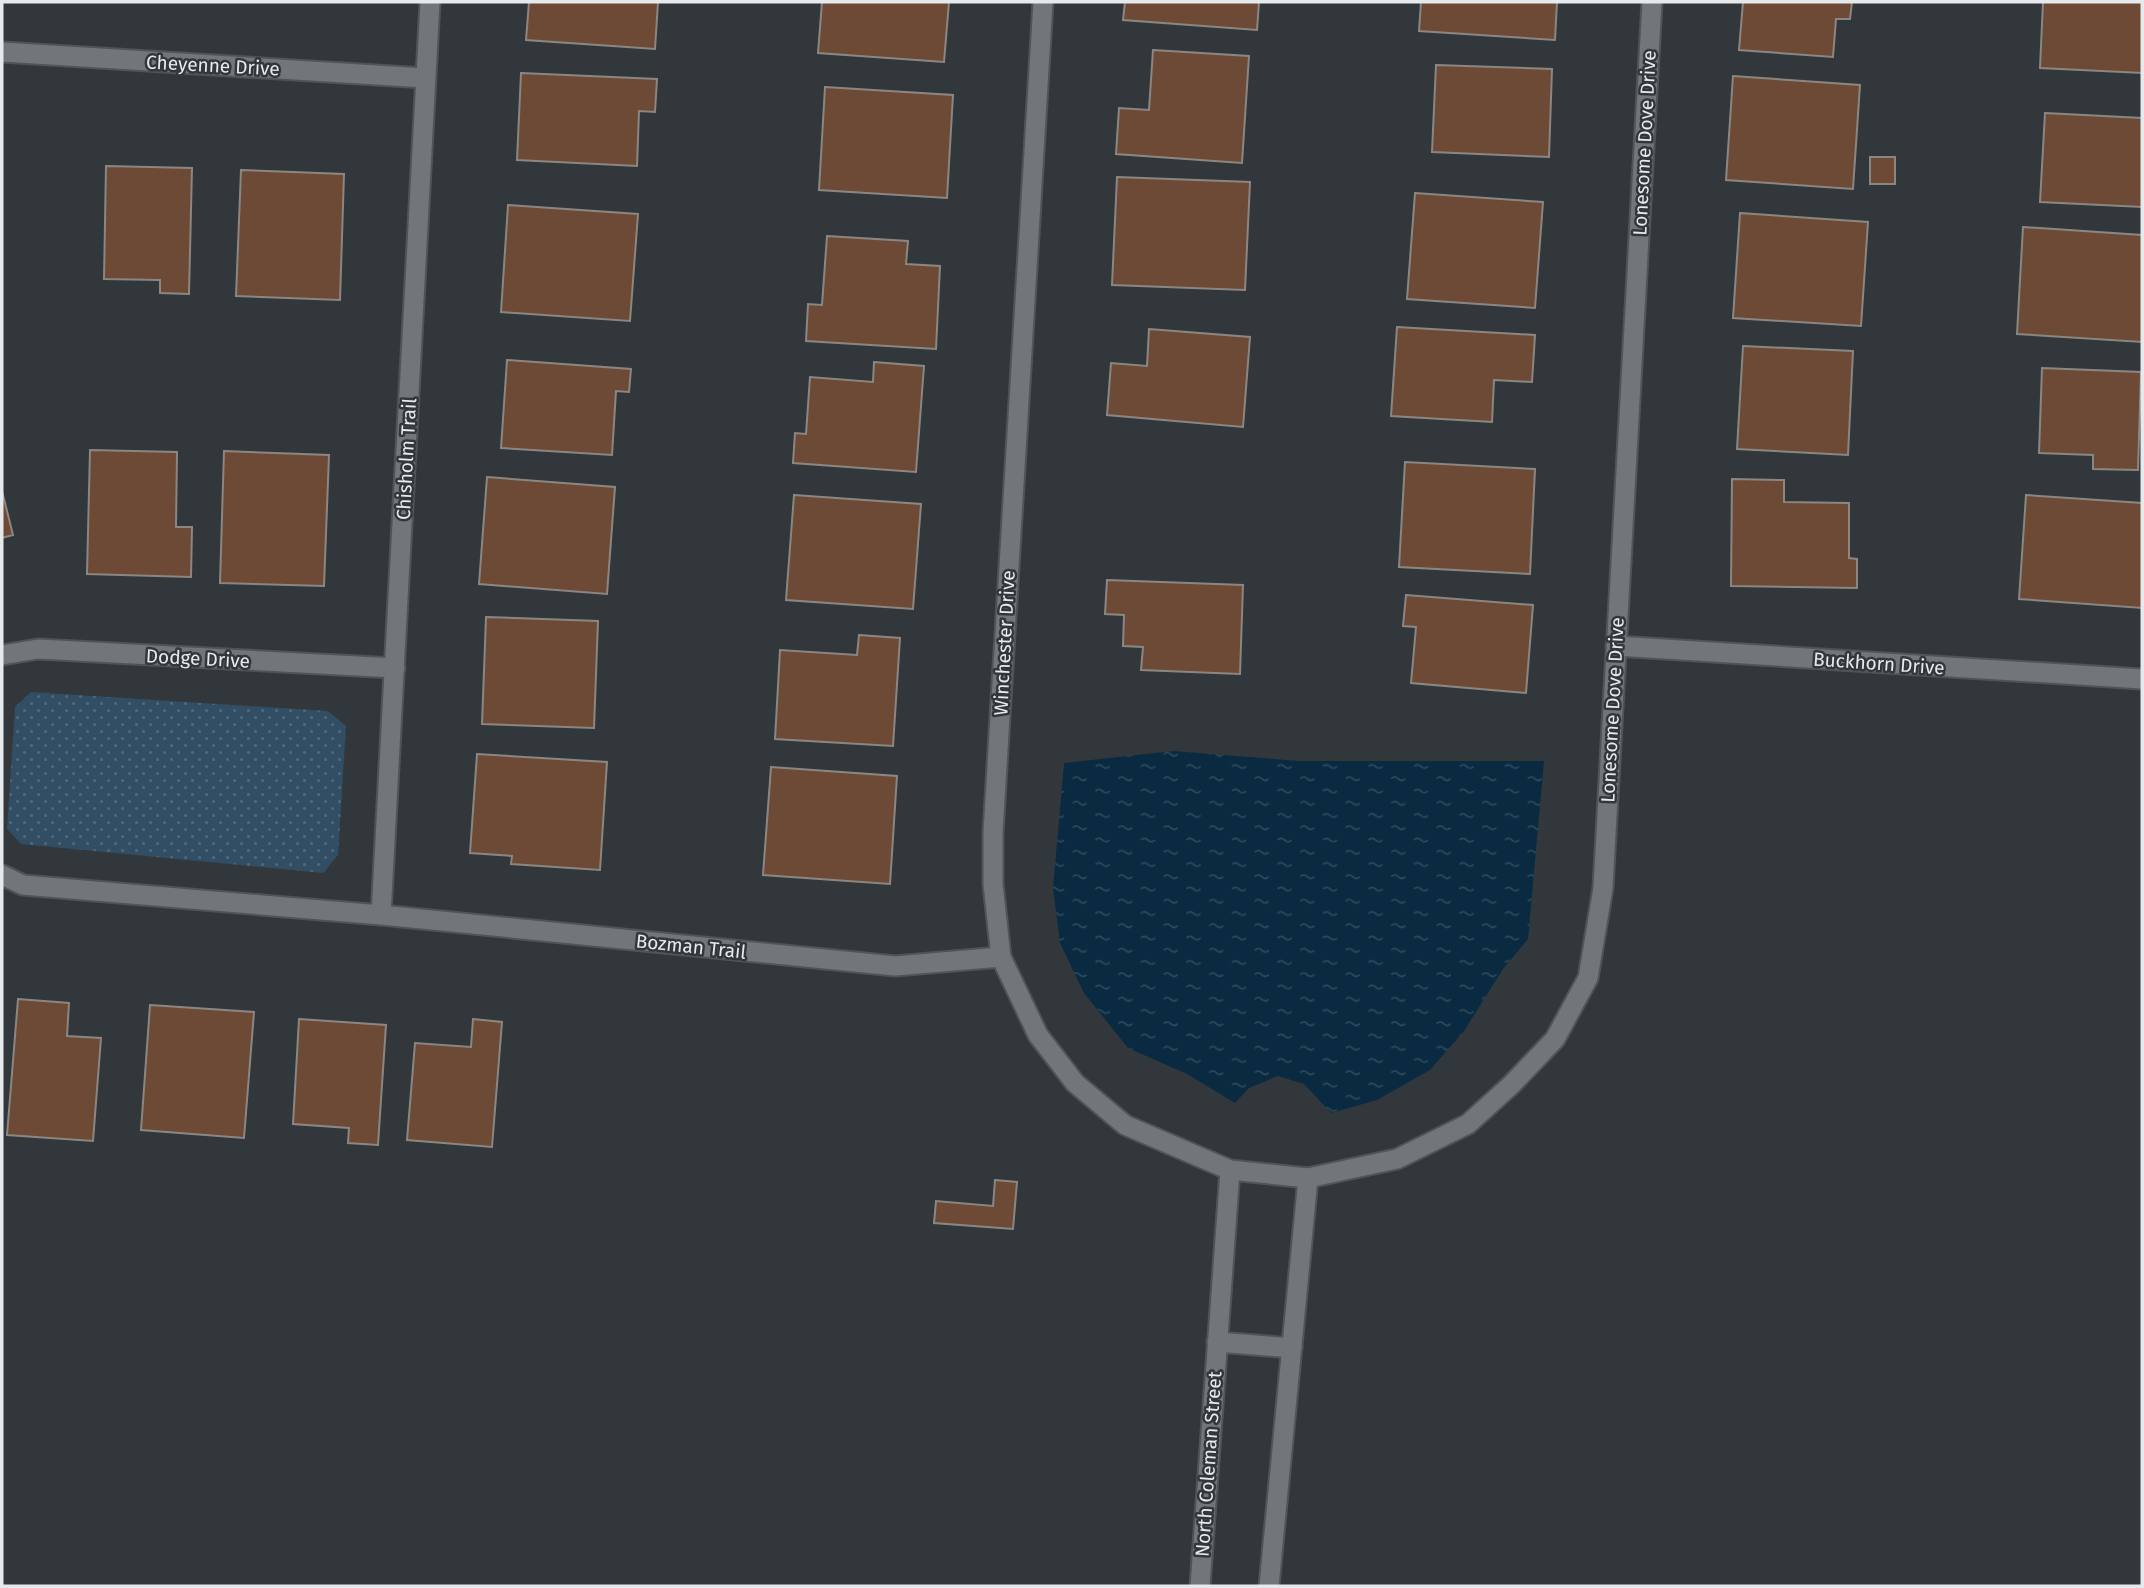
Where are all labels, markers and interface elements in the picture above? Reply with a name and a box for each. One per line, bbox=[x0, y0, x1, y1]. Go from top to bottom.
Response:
street label: Lonesome Dove Drive bbox=[1628, 50, 1661, 236]
street label: Cheyenne Drive bbox=[146, 51, 280, 80]
street label: Chisholm Trail bbox=[392, 397, 421, 521]
street label: Winchester Drive bbox=[989, 570, 1020, 716]
street label: Lonesome Dove Drive bbox=[1596, 617, 1629, 803]
street label: Dodge Drive bbox=[145, 644, 251, 673]
street label: Buckhorn Drive bbox=[1812, 647, 1945, 680]
street label: Bozman Trail bbox=[635, 929, 748, 964]
street label: North Coleman Street bbox=[1191, 1370, 1226, 1558]

